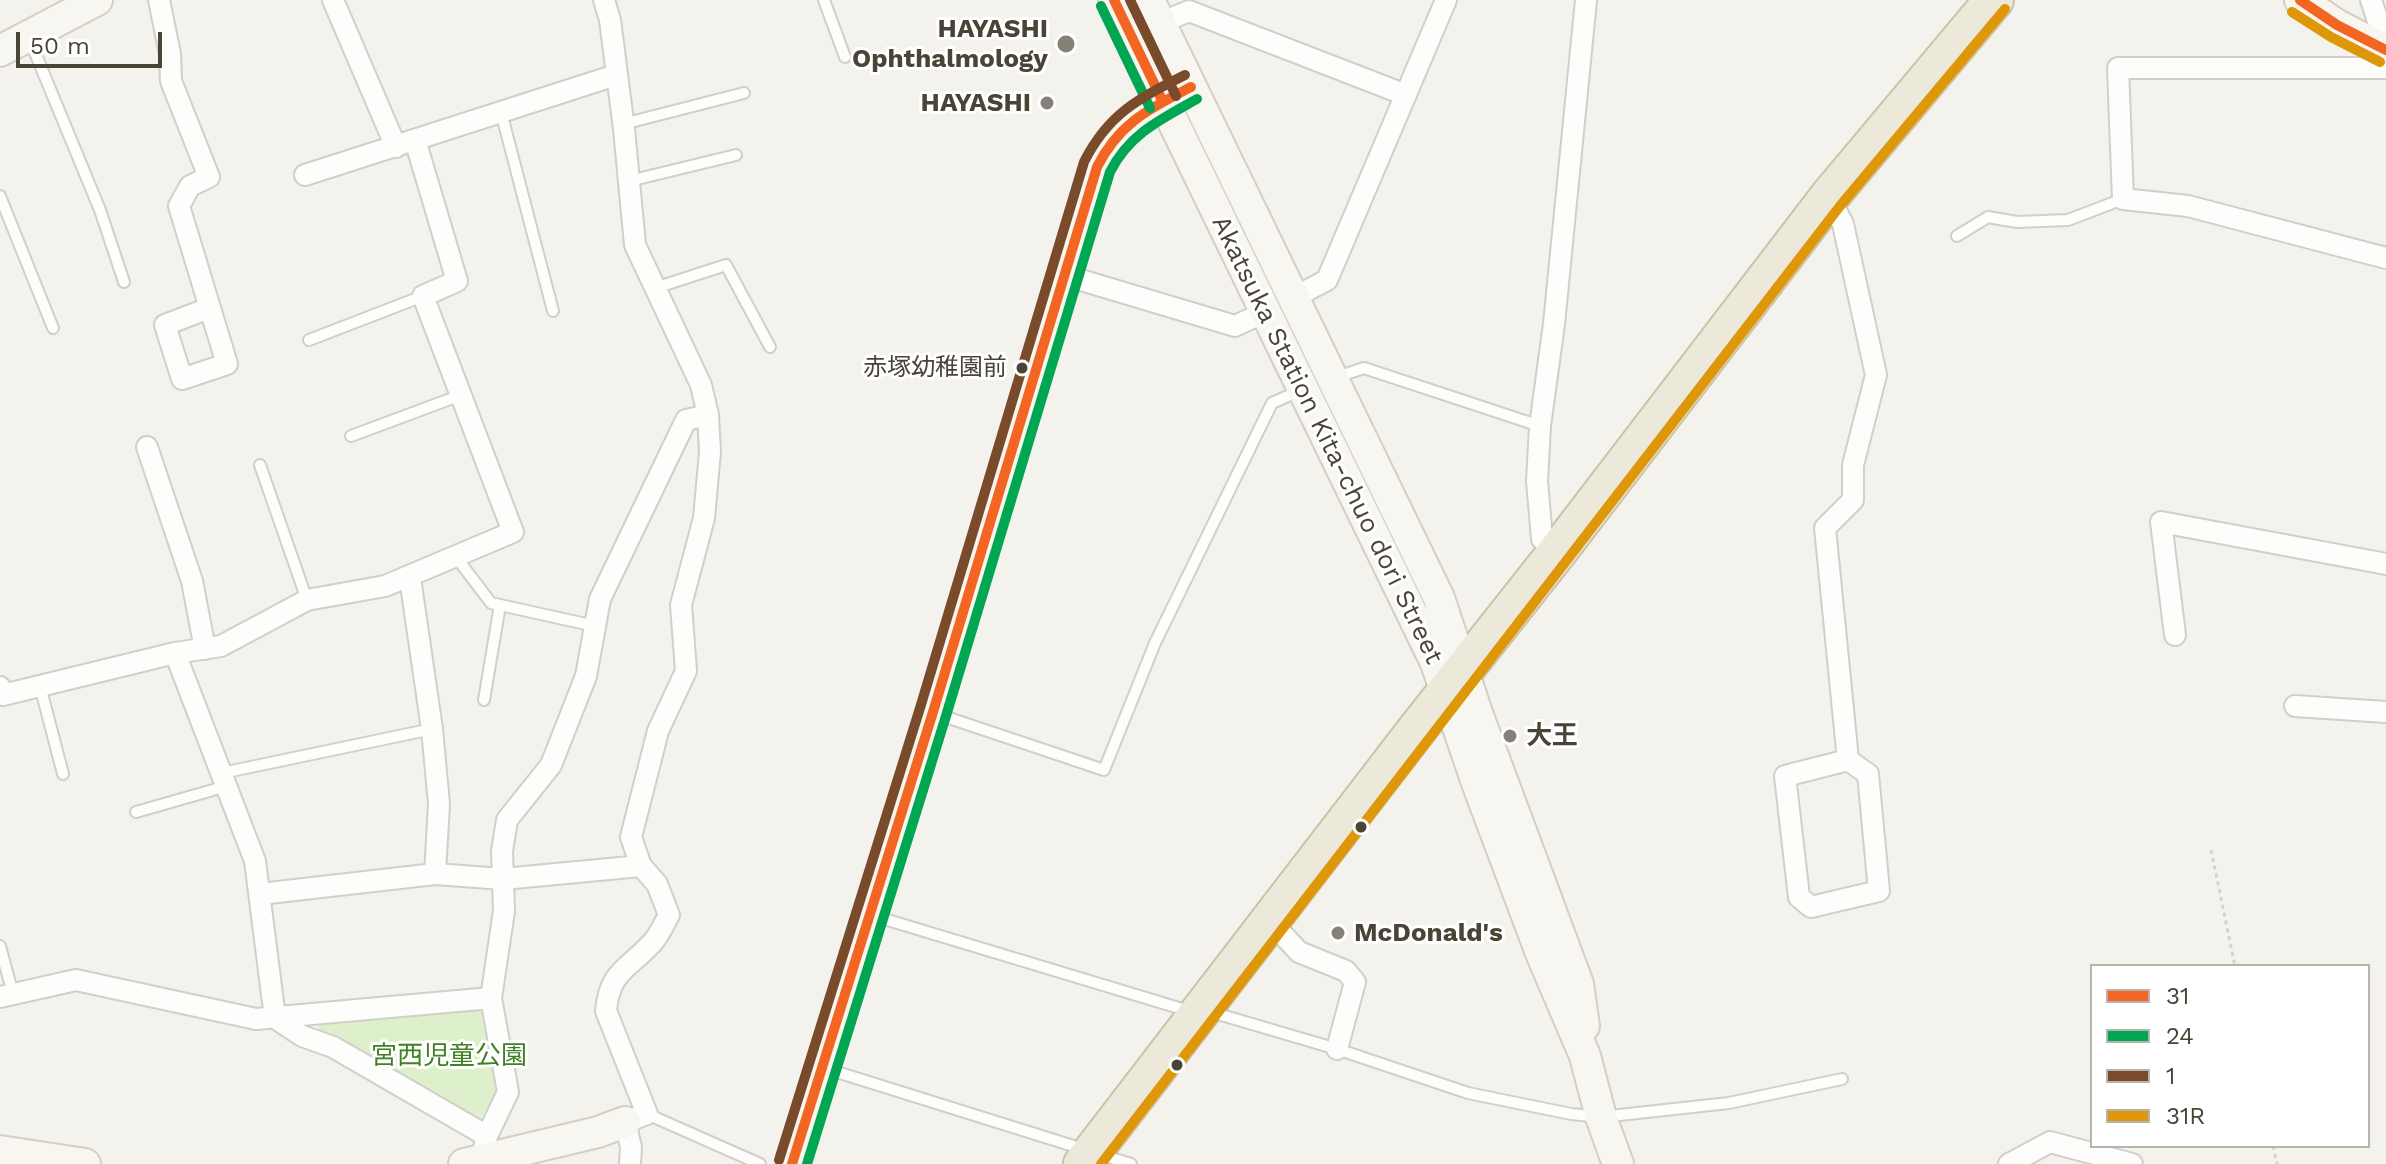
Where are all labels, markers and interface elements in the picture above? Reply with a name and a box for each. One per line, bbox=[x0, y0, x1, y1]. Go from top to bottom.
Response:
place label: HAYASHI Ophthalmology bbox=[852, 13, 1048, 74]
scale bar bbox=[20, 16, 166, 66]
text: 50 m bbox=[30, 32, 90, 60]
marker: HAYASHI Ophthalmology bbox=[1055, 33, 1077, 55]
place label: HAYASHI bbox=[921, 87, 1031, 119]
marker: HAYASHI bbox=[1038, 94, 1056, 112]
street label: Akatsuka Station Kita-chuo dori Street bbox=[1205, 211, 1449, 669]
place label: 赤塚幼稚園前 bbox=[863, 354, 1007, 382]
marker: 赤塚幼稚園前 bbox=[1014, 360, 1030, 376]
place label: 大王 bbox=[1526, 720, 1578, 752]
marker: 大王 bbox=[1501, 727, 1519, 745]
unlabelled marker bbox=[1353, 819, 1369, 835]
place label: McDonald's bbox=[1354, 917, 1503, 949]
marker: McDonald's bbox=[1329, 924, 1347, 942]
legend bbox=[2090, 964, 2370, 1148]
text: 31 bbox=[2166, 982, 2189, 1010]
text: 24 bbox=[2166, 1022, 2194, 1050]
park label: 宮西児童公園 bbox=[371, 1040, 527, 1072]
unlabelled marker bbox=[1169, 1057, 1185, 1073]
text: 1 bbox=[2166, 1062, 2175, 1090]
text: 31R bbox=[2166, 1102, 2205, 1130]

